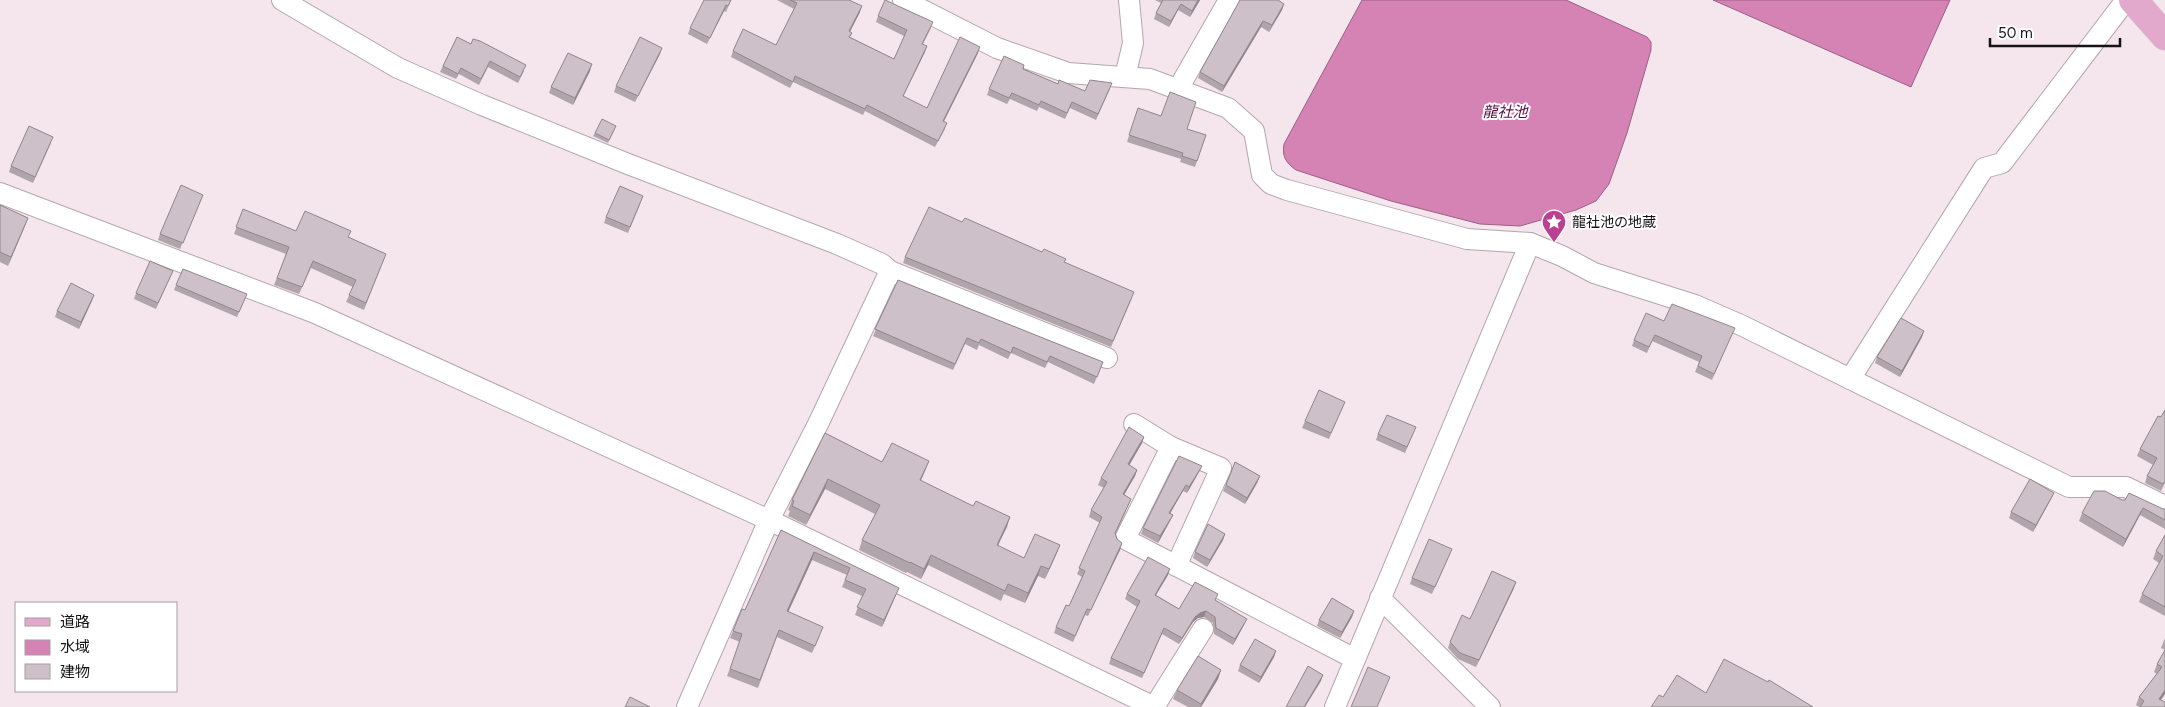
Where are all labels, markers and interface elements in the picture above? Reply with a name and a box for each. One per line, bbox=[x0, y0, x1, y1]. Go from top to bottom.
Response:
scale bar bbox=[1990, 15, 2120, 47]
text: 50 m bbox=[1998, 24, 2033, 42]
water label: 龍社池 bbox=[1482, 103, 1529, 121]
place icon: 龍社池の地蔵 bbox=[1541, 209, 1567, 243]
place label: 龍社池の地蔵 bbox=[1572, 214, 1656, 231]
legend bbox=[15, 602, 178, 692]
text: 道路 bbox=[60, 613, 90, 631]
text: 水域 bbox=[60, 638, 90, 656]
text: 建物 bbox=[60, 663, 90, 681]

